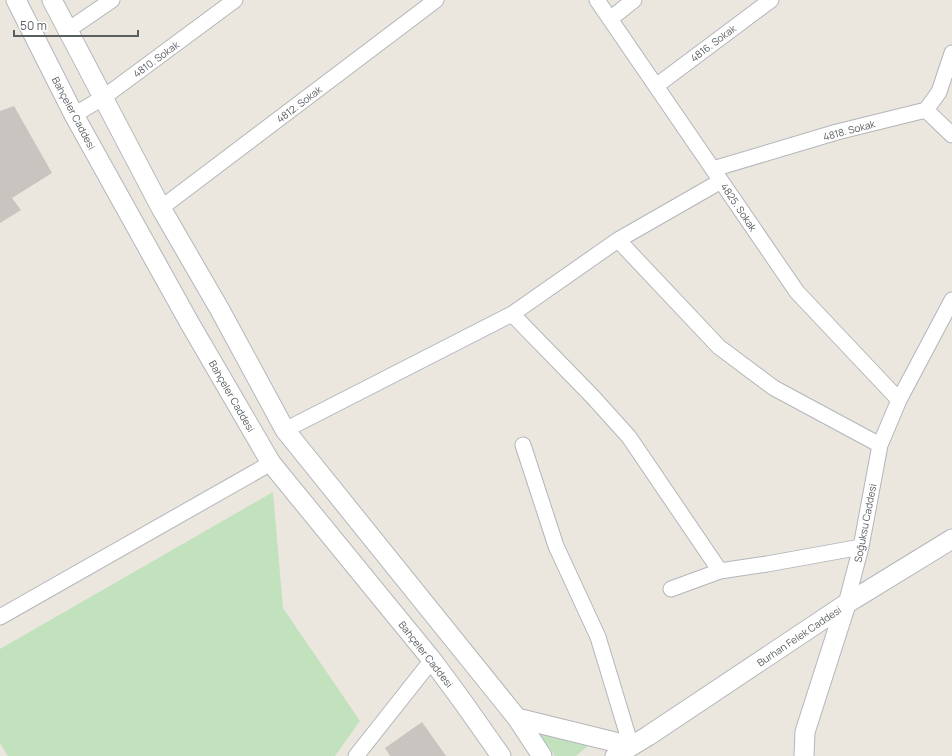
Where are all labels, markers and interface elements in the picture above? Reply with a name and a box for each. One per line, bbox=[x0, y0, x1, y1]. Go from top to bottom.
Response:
scale bar bbox=[14, 12, 138, 38]
text: 50 m bbox=[20, 17, 47, 34]
street label: 4816. Sokak bbox=[687, 21, 740, 65]
street label: 4810. Sokak bbox=[130, 37, 183, 80]
street label: Bahçeler Caddesi bbox=[49, 74, 99, 152]
street label: 4812. Sokak bbox=[273, 82, 325, 126]
street label: 4818. Sokak bbox=[821, 116, 878, 144]
street label: 4825. Sokak bbox=[718, 180, 761, 235]
street label: Bahçeler Caddesi bbox=[206, 358, 258, 434]
street label: Soğuksu Caddesi bbox=[850, 482, 880, 564]
street label: Burhan Felek Caddesi bbox=[754, 603, 844, 669]
street label: Bahçeler Caddesi bbox=[396, 618, 456, 690]

